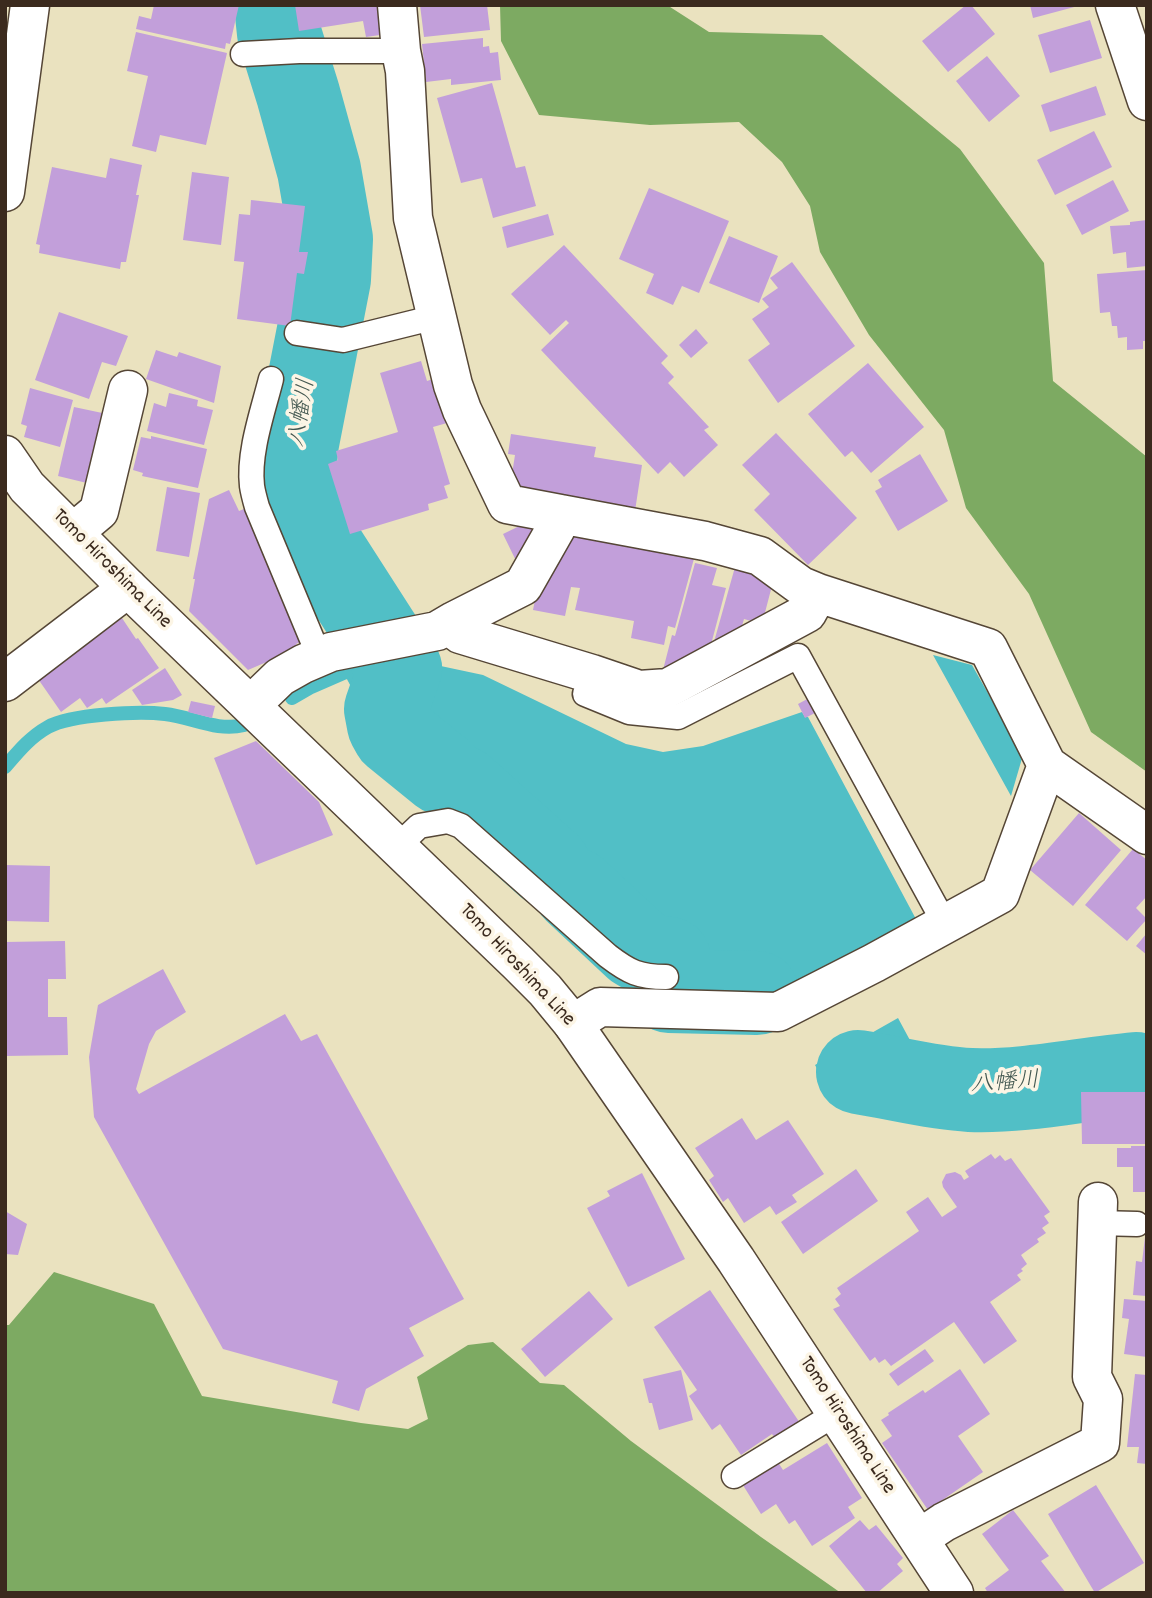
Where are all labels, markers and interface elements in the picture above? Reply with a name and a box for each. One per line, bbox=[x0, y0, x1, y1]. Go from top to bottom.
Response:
water label: 八幡川 bbox=[285, 377, 323, 449]
street label: Tomo Hiroshima Line bbox=[46, 505, 176, 635]
street label: Tomo Hiroshima Line bbox=[453, 899, 579, 1033]
water label: 八幡川 bbox=[970, 1069, 1040, 1101]
street label: Tomo Hiroshima Line bbox=[792, 1352, 900, 1500]

